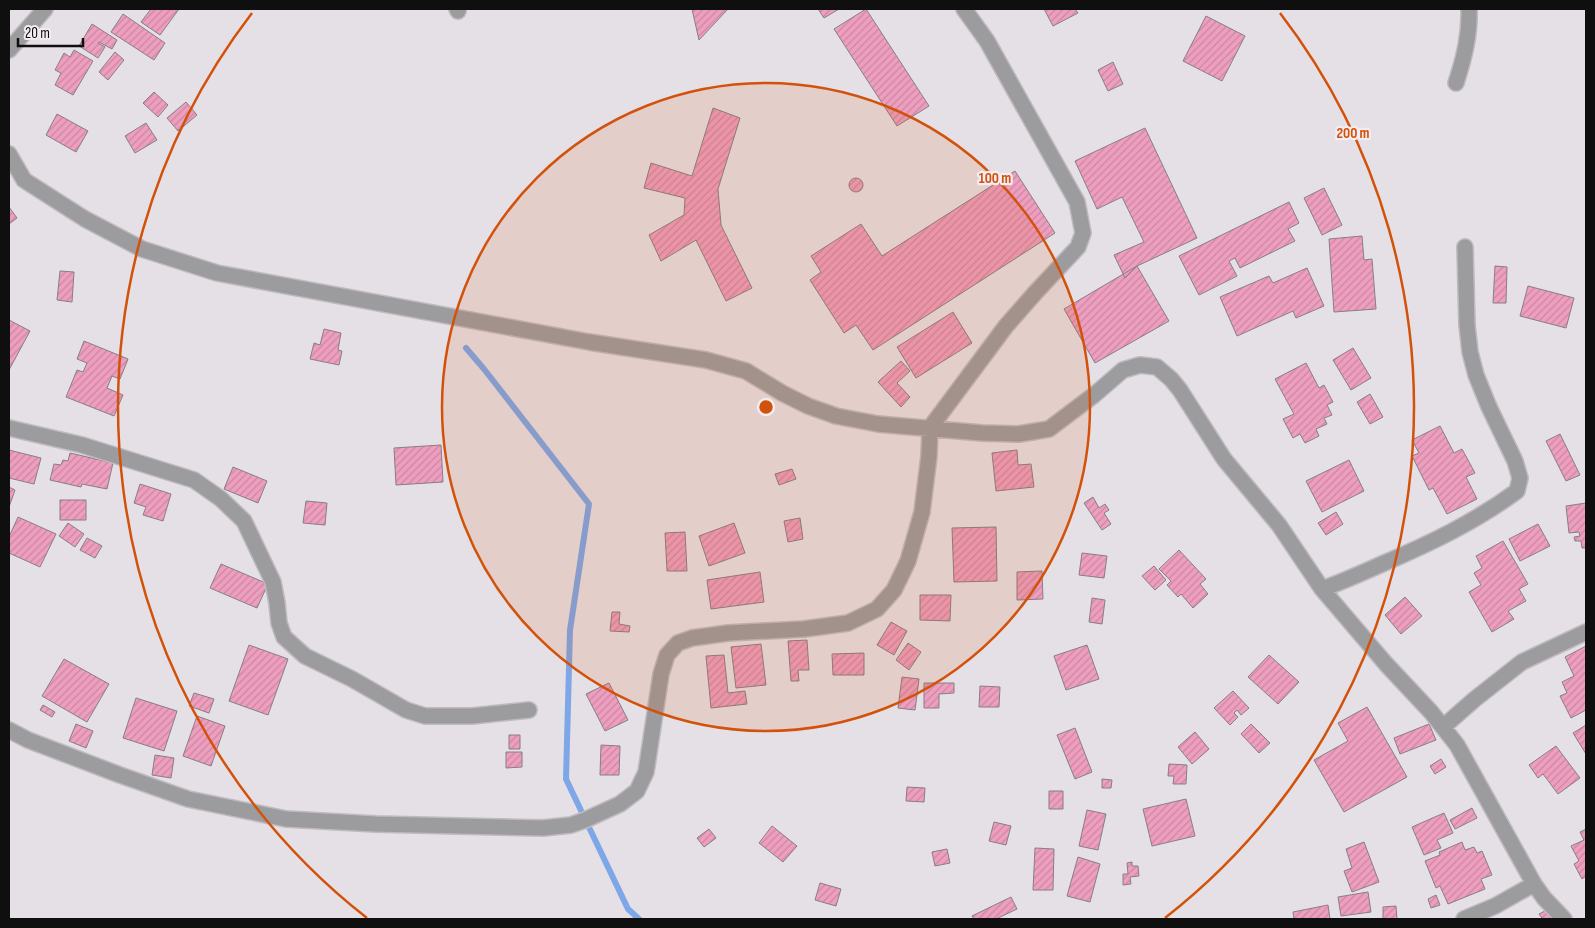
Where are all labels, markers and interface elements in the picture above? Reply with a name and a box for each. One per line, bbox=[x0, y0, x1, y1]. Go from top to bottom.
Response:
scale bar bbox=[18, 15, 82, 47]
text: 20 m bbox=[25, 24, 50, 43]
text: 200 m bbox=[1336, 124, 1370, 143]
text: 100 m bbox=[979, 169, 1011, 188]
centre of rings bbox=[757, 398, 775, 416]

